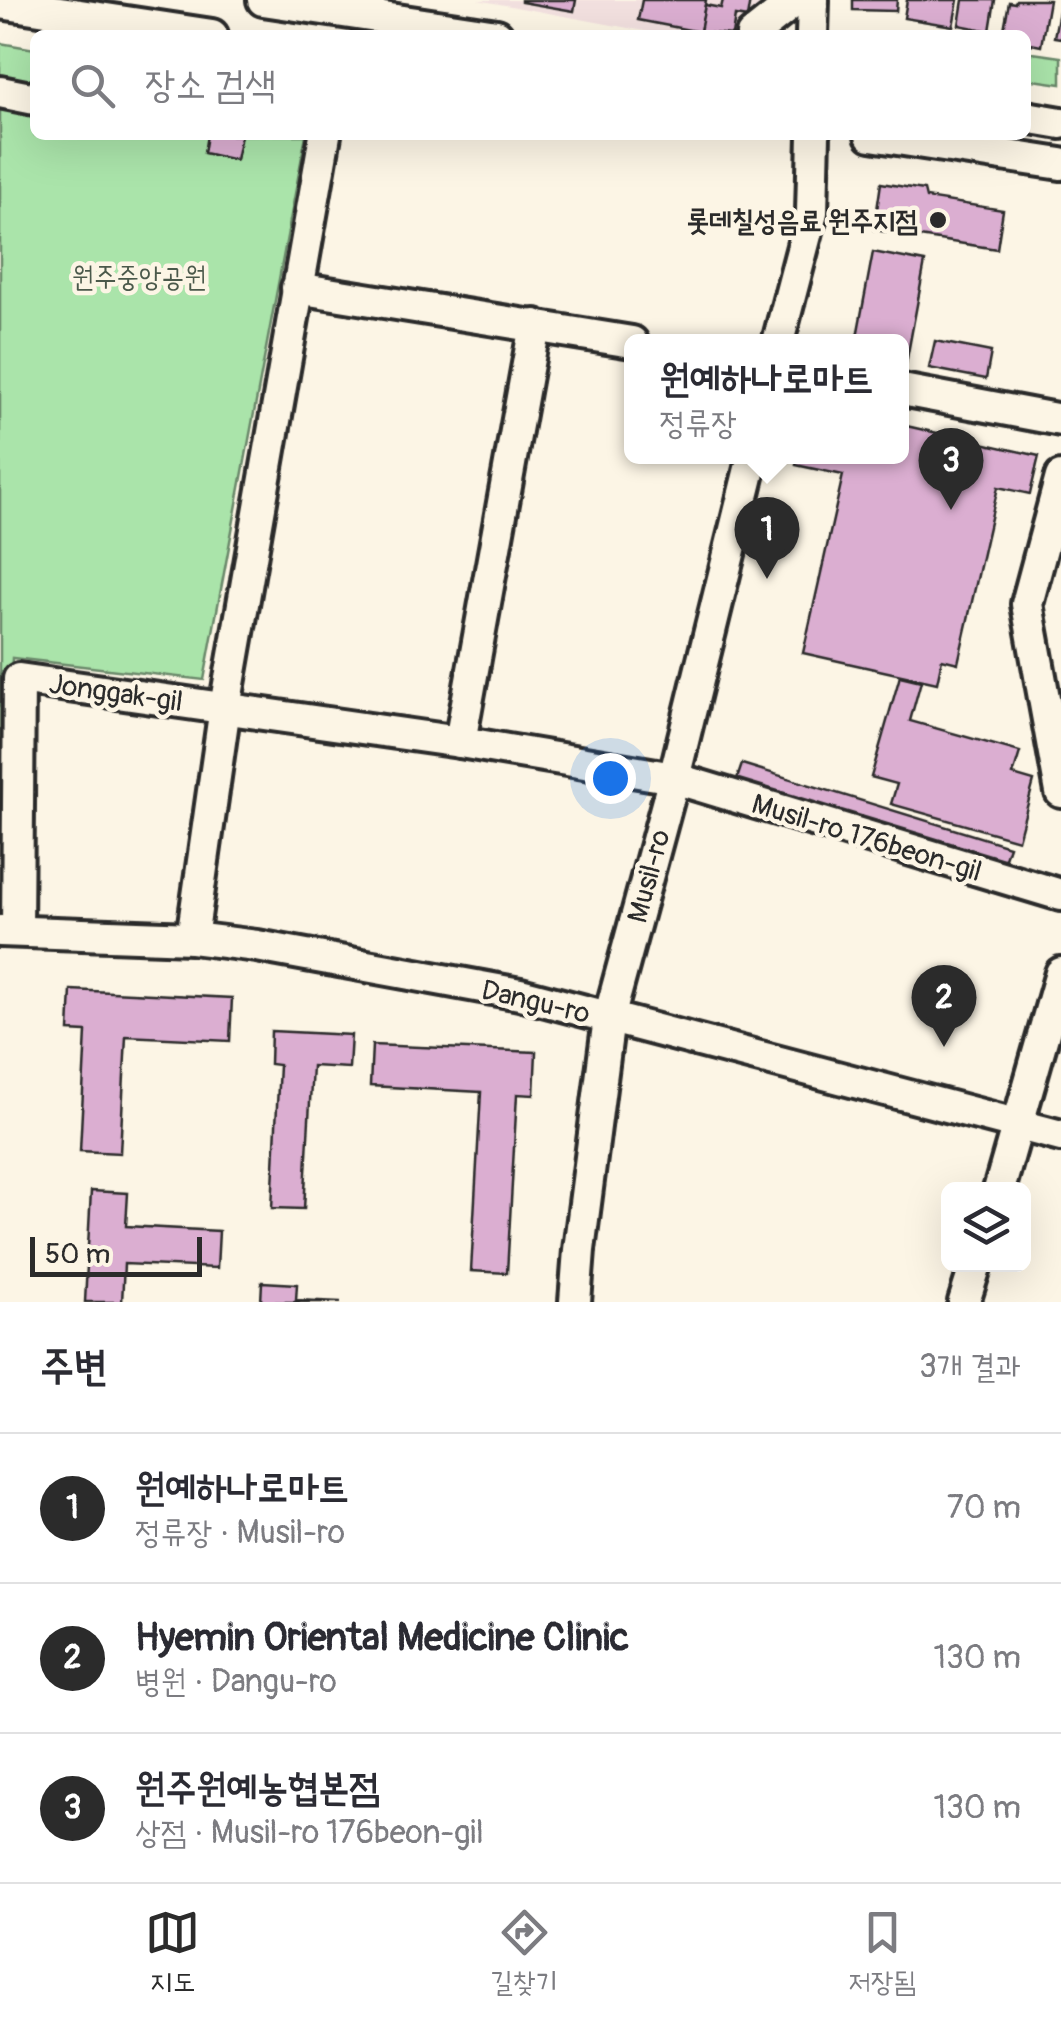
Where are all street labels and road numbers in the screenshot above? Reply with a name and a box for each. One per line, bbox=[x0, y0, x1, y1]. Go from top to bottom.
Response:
street label: Jonggak-gil bbox=[47, 667, 185, 720]
street label: Musil-ro 176beon-gil bbox=[747, 787, 986, 890]
street label: Musil-ro bbox=[620, 826, 679, 927]
street label: Dangu-ro bbox=[478, 973, 593, 1032]

